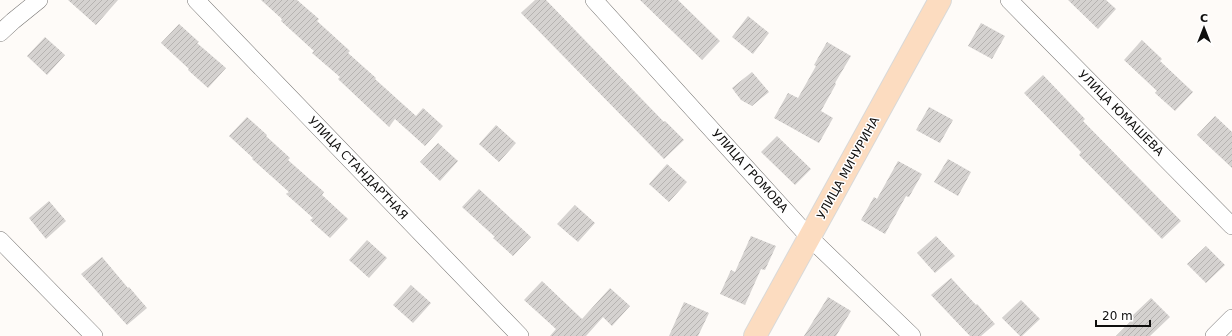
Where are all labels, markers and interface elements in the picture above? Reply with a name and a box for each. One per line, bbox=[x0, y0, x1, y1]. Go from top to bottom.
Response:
north arrow bbox=[1184, 8, 1224, 48]
text: С bbox=[1200, 12, 1208, 25]
street label: УЛИЦА ЮМАШЕВА bbox=[1075, 67, 1167, 159]
street label: УЛИЦА СТАНДАРТНАЯ bbox=[305, 114, 411, 222]
street label: УЛИЦА МИЧУРИНА bbox=[814, 114, 882, 222]
street label: УЛИЦА ГРОМОВА bbox=[709, 127, 791, 216]
scale bar bbox=[1096, 302, 1150, 328]
text: 20 m bbox=[1102, 309, 1133, 323]

